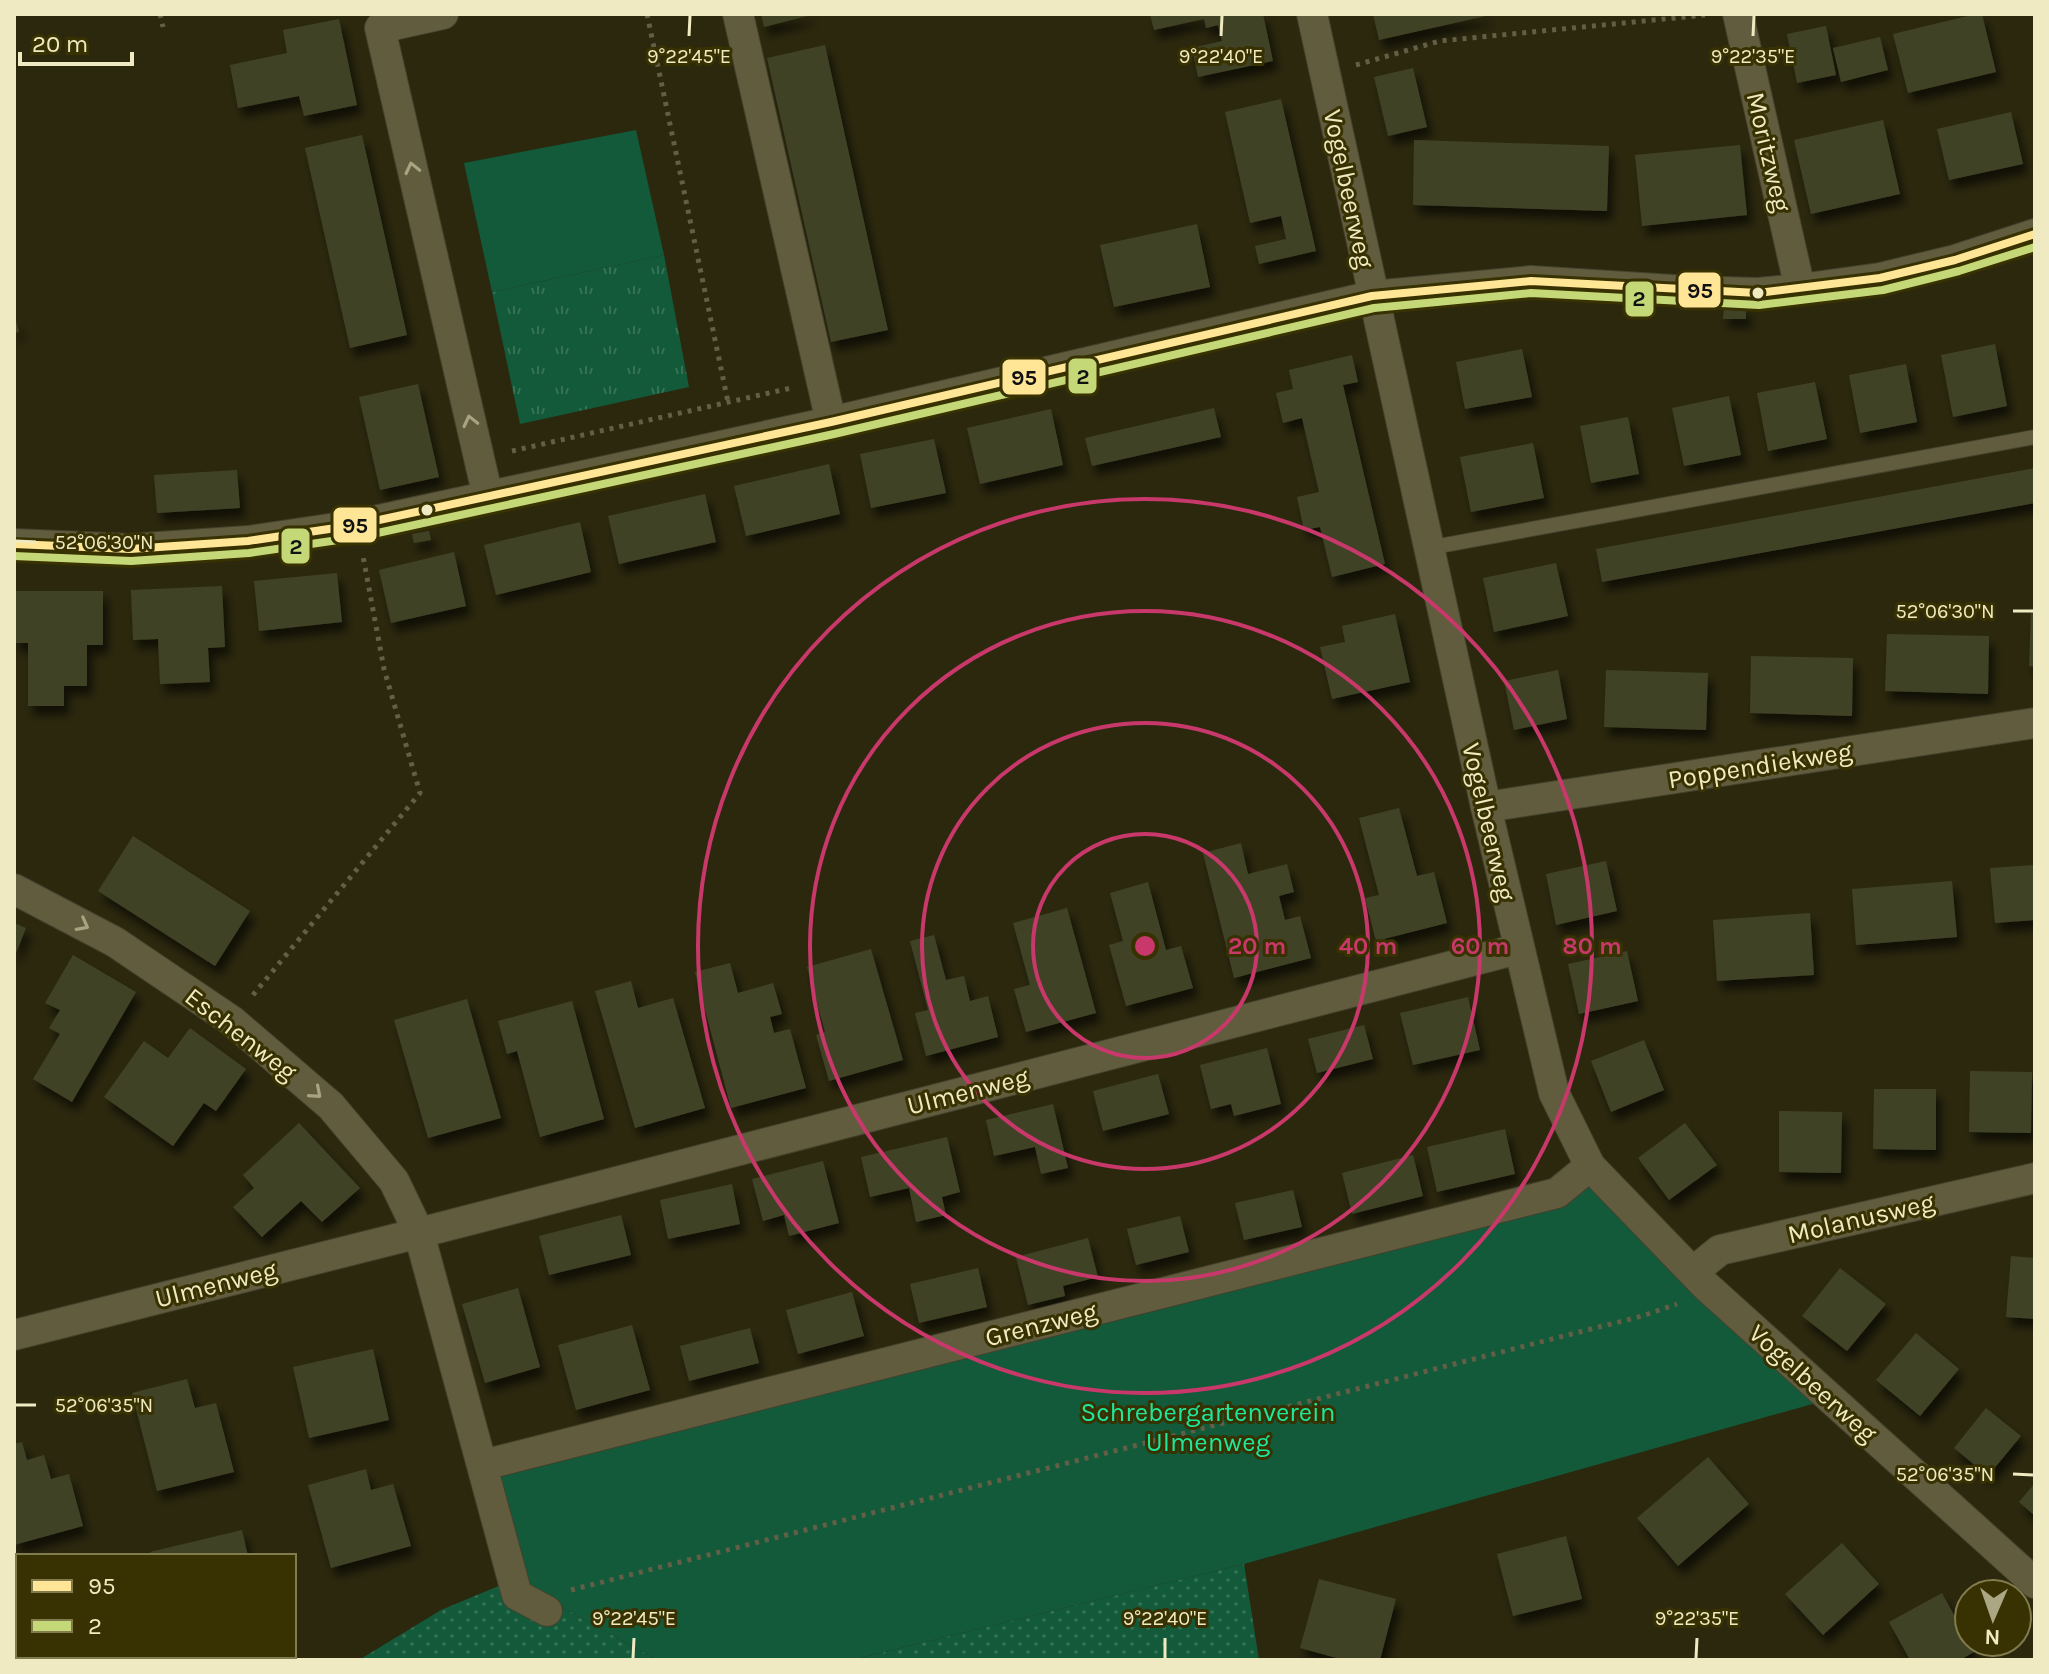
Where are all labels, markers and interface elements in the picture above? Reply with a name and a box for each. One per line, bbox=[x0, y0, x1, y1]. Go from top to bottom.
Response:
scale bar bbox=[20, 16, 132, 66]
text: 20 m bbox=[32, 30, 88, 58]
text: 9°22'45"E bbox=[647, 45, 731, 68]
text: 9°22'40"E bbox=[1179, 45, 1263, 68]
text: 9°22'35"E bbox=[1711, 45, 1795, 68]
street label: Moritzweg bbox=[1740, 89, 1797, 216]
street label: Vogelbeerweg bbox=[1317, 107, 1381, 272]
one-way arrow bbox=[404, 161, 421, 175]
line badge: 95 bbox=[1677, 271, 1722, 309]
text: 95 bbox=[1687, 278, 1713, 304]
line badge: 2 bbox=[1624, 280, 1655, 318]
unlabelled marker bbox=[1750, 285, 1766, 301]
text: 2 bbox=[1632, 286, 1646, 312]
line badge: 2 bbox=[1067, 357, 1098, 395]
line badge: 95 bbox=[1001, 358, 1047, 396]
text: 2 bbox=[1076, 364, 1090, 390]
text: 95 bbox=[1011, 365, 1037, 391]
one-way arrow bbox=[462, 415, 479, 428]
unlabelled marker bbox=[419, 502, 435, 518]
line badge: 95 bbox=[332, 506, 378, 544]
text: 95 bbox=[342, 513, 368, 539]
line badge: 2 bbox=[280, 527, 311, 565]
text: 52°06'30"N bbox=[54, 531, 154, 554]
text: 2 bbox=[289, 534, 303, 560]
text: 52°06'30"N bbox=[1895, 600, 1995, 623]
street label: Poppendiekweg bbox=[1666, 736, 1855, 795]
street label: Vogelbeerweg bbox=[1455, 740, 1522, 905]
one-way arrow bbox=[75, 916, 90, 931]
centre of rings bbox=[1131, 932, 1159, 960]
text: 20 m bbox=[1228, 932, 1286, 960]
text: 40 m bbox=[1339, 932, 1397, 960]
text: 60 m bbox=[1451, 932, 1509, 960]
text: 80 m bbox=[1562, 932, 1622, 960]
street label: Eschenweg bbox=[179, 981, 303, 1088]
street label: Ulmenweg bbox=[904, 1061, 1033, 1122]
one-way arrow bbox=[306, 1084, 321, 1098]
street label: Molanusweg bbox=[1785, 1186, 1938, 1250]
street label: Ulmenweg bbox=[152, 1254, 281, 1315]
street label: Grenzweg bbox=[982, 1296, 1101, 1353]
street label: Vogelbeerweg bbox=[1742, 1318, 1883, 1449]
text: 52°06'35"N bbox=[55, 1394, 153, 1417]
park label: Schrebergartenverein Ulmenweg bbox=[1080, 1397, 1336, 1458]
text: 52°06'35"N bbox=[1896, 1463, 1994, 1486]
legend bbox=[16, 1554, 296, 1658]
text: 95 bbox=[88, 1572, 115, 1600]
north arrow bbox=[1953, 1578, 2033, 1658]
text: 9°22'45"E bbox=[592, 1607, 676, 1630]
text: 9°22'40"E bbox=[1123, 1607, 1207, 1630]
text: 9°22'35"E bbox=[1655, 1607, 1739, 1630]
text: 2 bbox=[88, 1612, 102, 1640]
text: N bbox=[1984, 1624, 2001, 1650]

